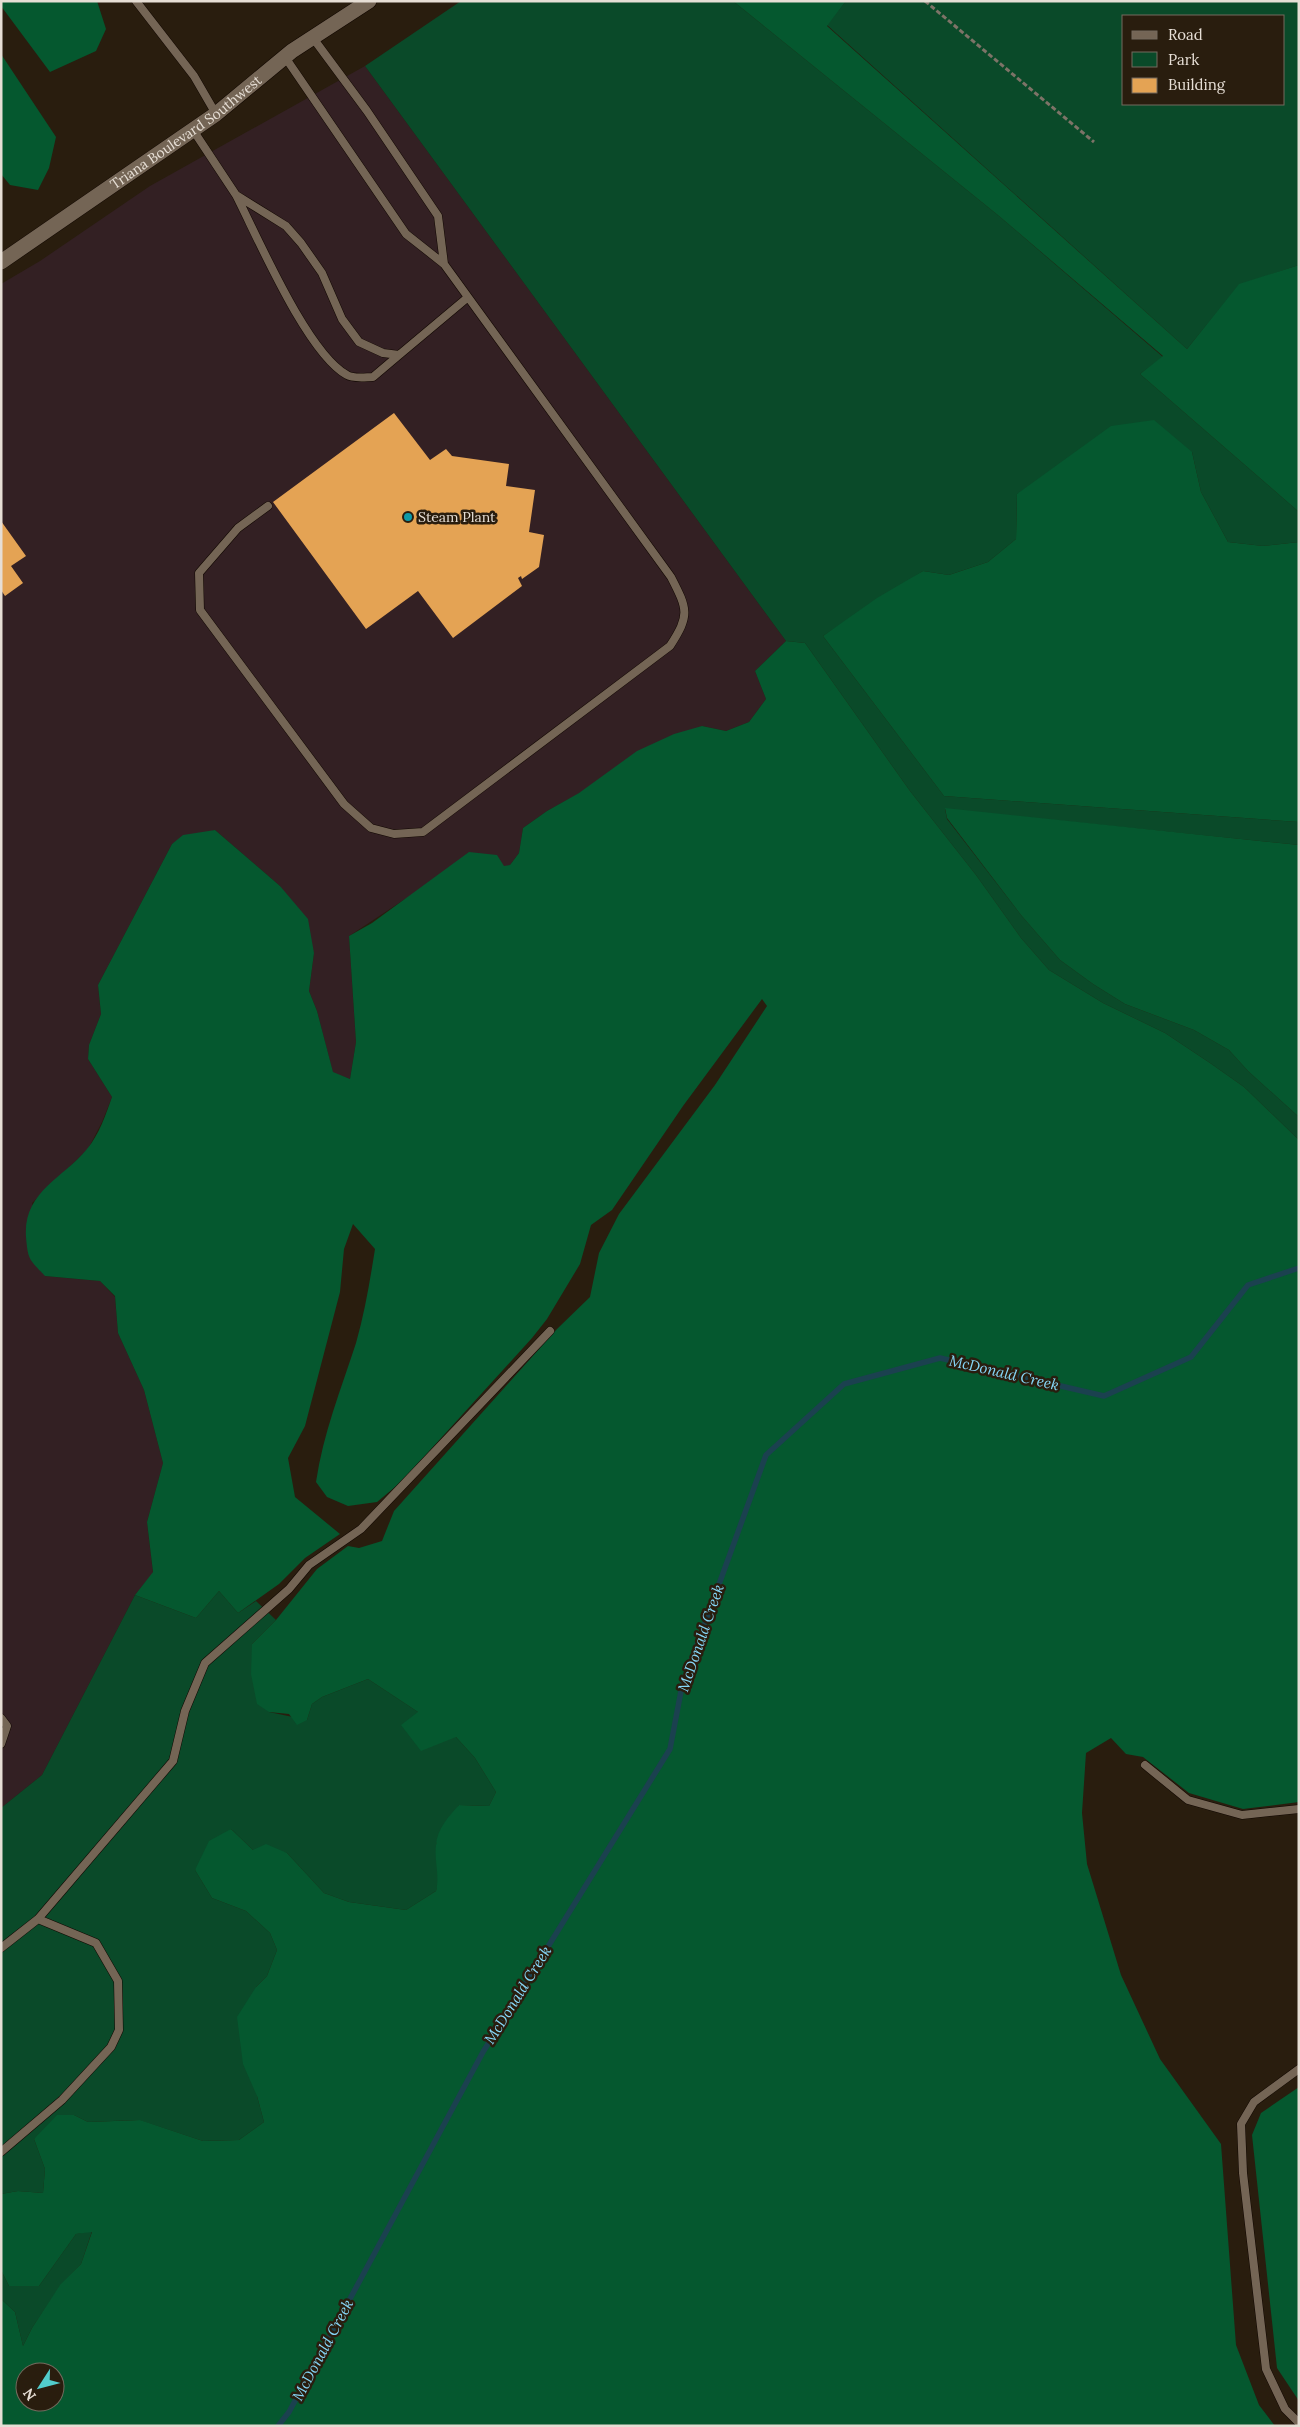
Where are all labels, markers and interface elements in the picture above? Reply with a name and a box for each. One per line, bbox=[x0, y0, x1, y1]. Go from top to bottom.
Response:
legend bbox=[1122, 15, 1285, 105]
text: Road bbox=[1168, 25, 1203, 44]
text: Park bbox=[1168, 50, 1199, 69]
street label: Triana Boulevard Southwest bbox=[107, 71, 266, 193]
text: Building bbox=[1168, 75, 1226, 94]
place label: Steam Plant bbox=[418, 508, 496, 526]
marker: Steam Plant bbox=[402, 511, 414, 523]
water label: McDonald Creek bbox=[947, 1351, 1061, 1394]
water label: McDonald Creek bbox=[673, 1582, 728, 1694]
water label: McDonald Creek bbox=[480, 1942, 555, 2047]
water label: McDonald Creek bbox=[288, 2296, 357, 2404]
north arrow bbox=[15, 2362, 65, 2412]
text: N bbox=[19, 2385, 40, 2404]

